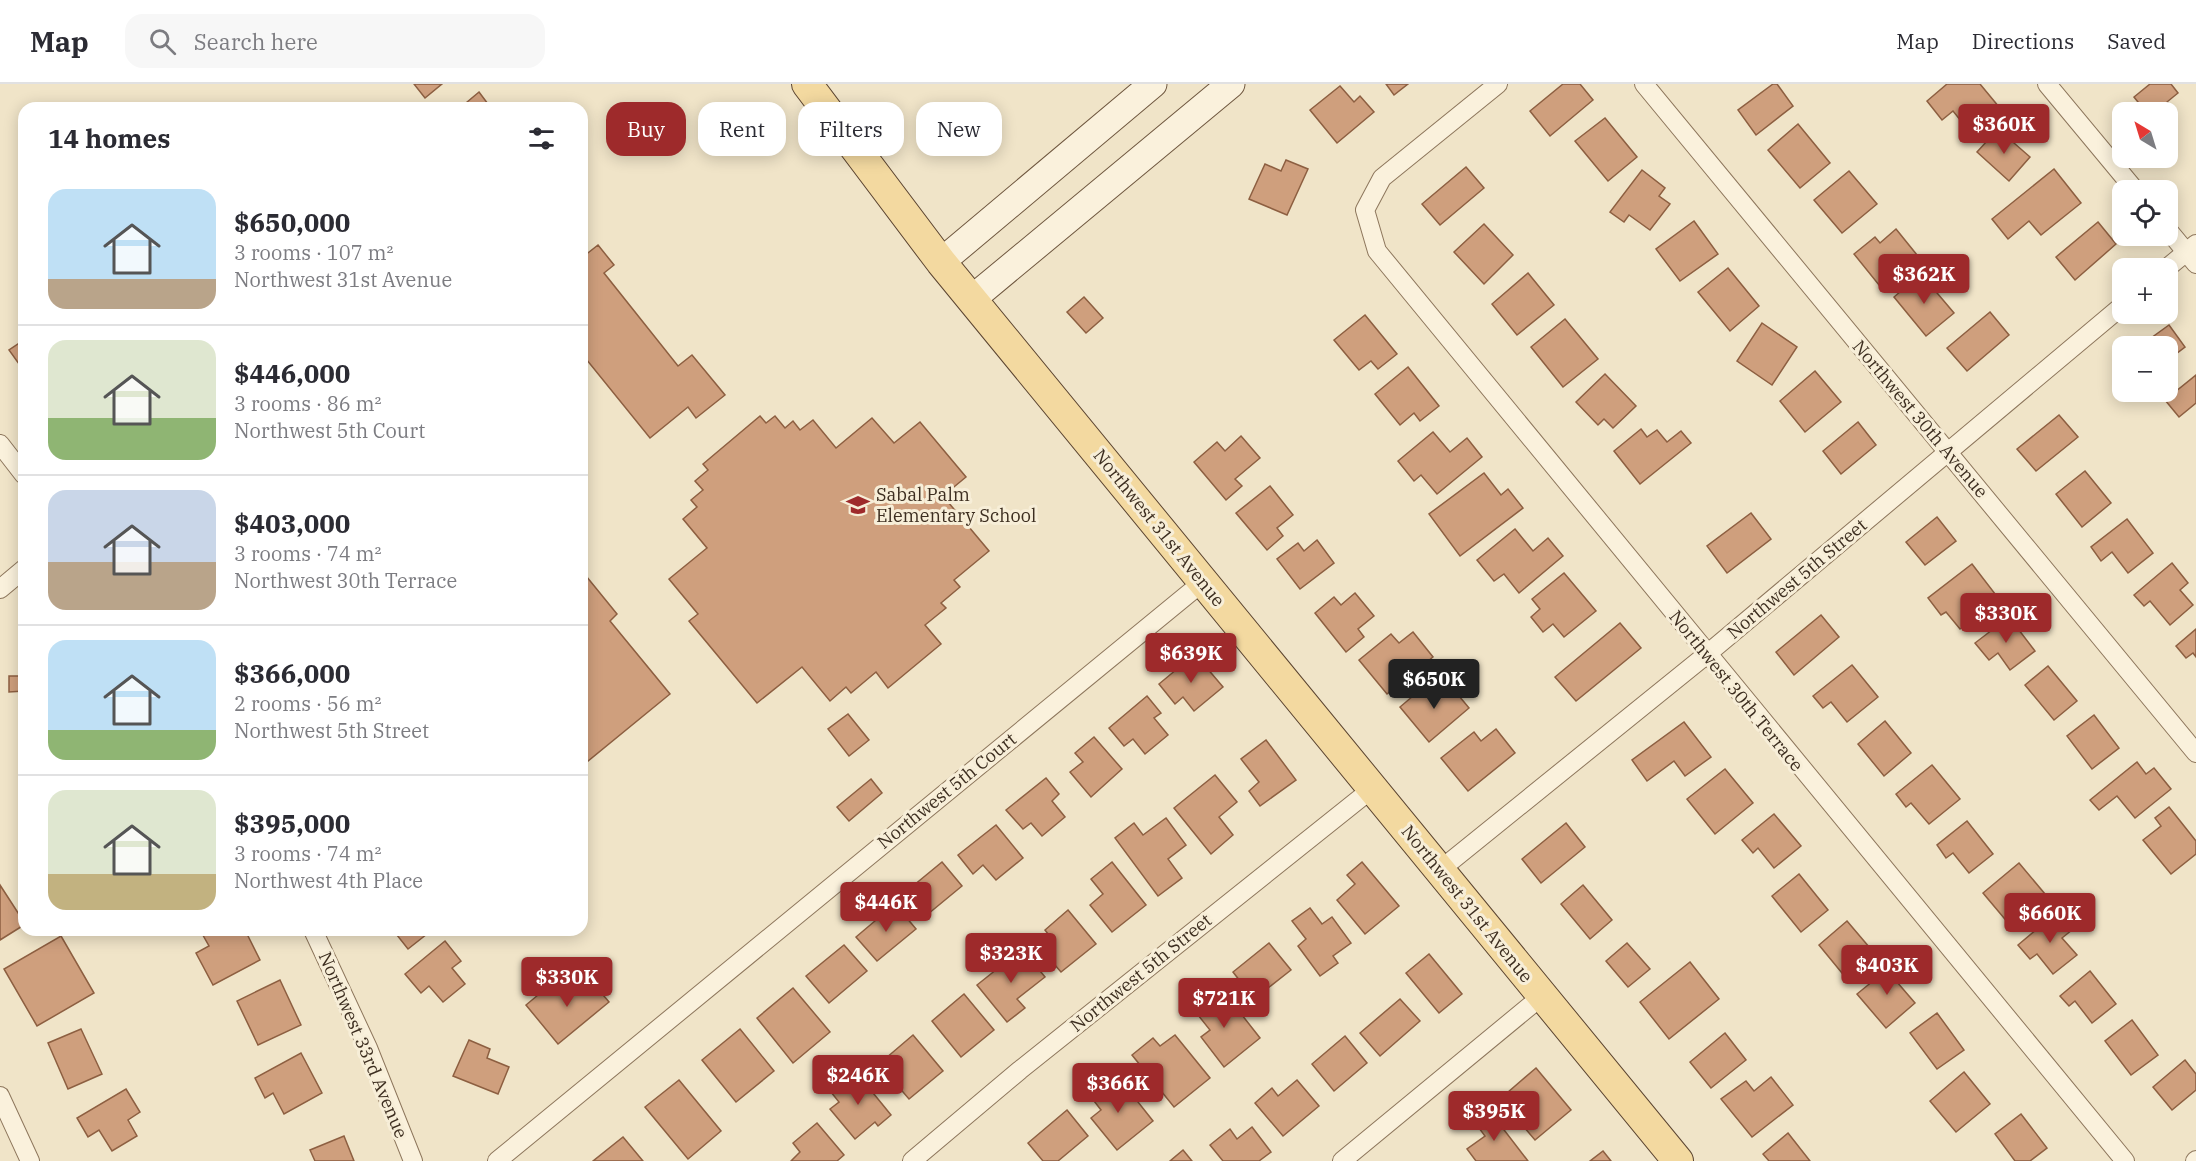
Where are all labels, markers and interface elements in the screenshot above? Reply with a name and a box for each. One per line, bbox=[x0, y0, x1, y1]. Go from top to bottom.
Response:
search box bbox=[125, 14, 545, 68]
text: Map bbox=[30, 23, 89, 60]
icon: search bbox=[146, 25, 179, 58]
text: Search here bbox=[194, 27, 318, 56]
text: Map bbox=[1896, 27, 1939, 55]
text: Directions bbox=[1972, 27, 2074, 55]
text: Saved bbox=[2107, 27, 2166, 55]
chip: Buy bbox=[606, 102, 686, 156]
chip: Rent bbox=[698, 102, 786, 156]
chip: Filters bbox=[798, 102, 904, 156]
chip: New bbox=[916, 102, 1002, 156]
north arrow bbox=[2112, 102, 2178, 168]
map controls bbox=[2112, 102, 2178, 402]
pin: $360K bbox=[1962, 104, 2046, 155]
text: $360K bbox=[1972, 110, 2036, 137]
text: 14 homes bbox=[48, 121, 170, 155]
icon: filters bbox=[525, 122, 558, 155]
button: locate bbox=[2112, 180, 2178, 246]
text: $650,000 bbox=[234, 205, 350, 239]
icon: home bbox=[96, 213, 168, 285]
text: 3 rooms · 107 m² bbox=[234, 239, 393, 266]
pin: $362K bbox=[1882, 254, 1966, 305]
button: + bbox=[2112, 258, 2178, 324]
text: $362K bbox=[1892, 260, 1956, 287]
text: Northwest 31st Avenue bbox=[234, 266, 452, 293]
street label: Northwest 30th Avenue bbox=[1848, 335, 1993, 502]
button: − bbox=[2112, 336, 2178, 402]
text: $446,000 bbox=[234, 356, 350, 390]
icon: home bbox=[96, 364, 168, 436]
text: 3 rooms · 86 m² bbox=[234, 390, 381, 417]
text: Northwest 5th Court bbox=[234, 417, 425, 444]
street label: Northwest 31st Avenue bbox=[1089, 444, 1230, 611]
place label: Sabal Palm Elementary School bbox=[876, 483, 1036, 527]
school or university icon: Sabal Palm Elementary School bbox=[845, 492, 871, 518]
text: $403,000 bbox=[234, 506, 350, 540]
street label: Northwest 5th Street bbox=[1722, 513, 1871, 644]
icon: home bbox=[96, 514, 168, 586]
text: 3 rooms · 74 m² bbox=[234, 540, 381, 567]
text: Northwest 30th Terrace bbox=[234, 567, 457, 594]
pin: $330K bbox=[1964, 593, 2048, 644]
text: $330K bbox=[1974, 599, 2038, 626]
street label: Northwest 30th Terrace bbox=[1664, 605, 1809, 776]
pin: $639K bbox=[1149, 633, 1233, 684]
text: $639K bbox=[1159, 639, 1223, 666]
text: $366,000 bbox=[234, 656, 350, 690]
pin: $650K bbox=[1392, 659, 1476, 710]
icon: home bbox=[96, 664, 168, 736]
text: $650K bbox=[1402, 665, 1466, 692]
text: 2 rooms · 56 m² bbox=[234, 690, 381, 717]
text: Northwest 5th Street bbox=[234, 717, 429, 744]
street label: Northwest 5th Court bbox=[873, 727, 1021, 854]
text: $395,000 bbox=[234, 806, 350, 840]
icon: home bbox=[96, 814, 168, 886]
street label: Northwest 31st Avenue bbox=[1397, 820, 1538, 987]
text: 3 rooms · 74 m² bbox=[234, 840, 381, 867]
text: Northwest 4th Place bbox=[234, 867, 423, 894]
pin: $446K bbox=[844, 882, 928, 933]
text: $446K bbox=[854, 888, 918, 915]
pin: $660K bbox=[2008, 893, 2092, 944]
text: $660K bbox=[2018, 899, 2082, 926]
street label: Northwest 5th Street bbox=[1065, 908, 1216, 1037]
pin: $323K bbox=[969, 933, 1053, 984]
text: $323K bbox=[979, 939, 1043, 966]
pin: $403K bbox=[1845, 945, 1929, 996]
street label: Northwest 33rd Avenue bbox=[314, 948, 413, 1141]
text: $403K bbox=[1855, 951, 1919, 978]
pin: $330K bbox=[525, 957, 609, 1008]
text: $330K bbox=[535, 963, 599, 990]
pin: $721K bbox=[1182, 978, 1266, 1029]
text: $721K bbox=[1192, 984, 1256, 1011]
pin: $246K bbox=[816, 1055, 900, 1106]
text: $246K bbox=[826, 1061, 890, 1088]
pin: $366K bbox=[1076, 1063, 1160, 1114]
text: $366K bbox=[1086, 1069, 1150, 1096]
pin: $395K bbox=[1452, 1091, 1536, 1142]
text: $395K bbox=[1462, 1097, 1526, 1124]

